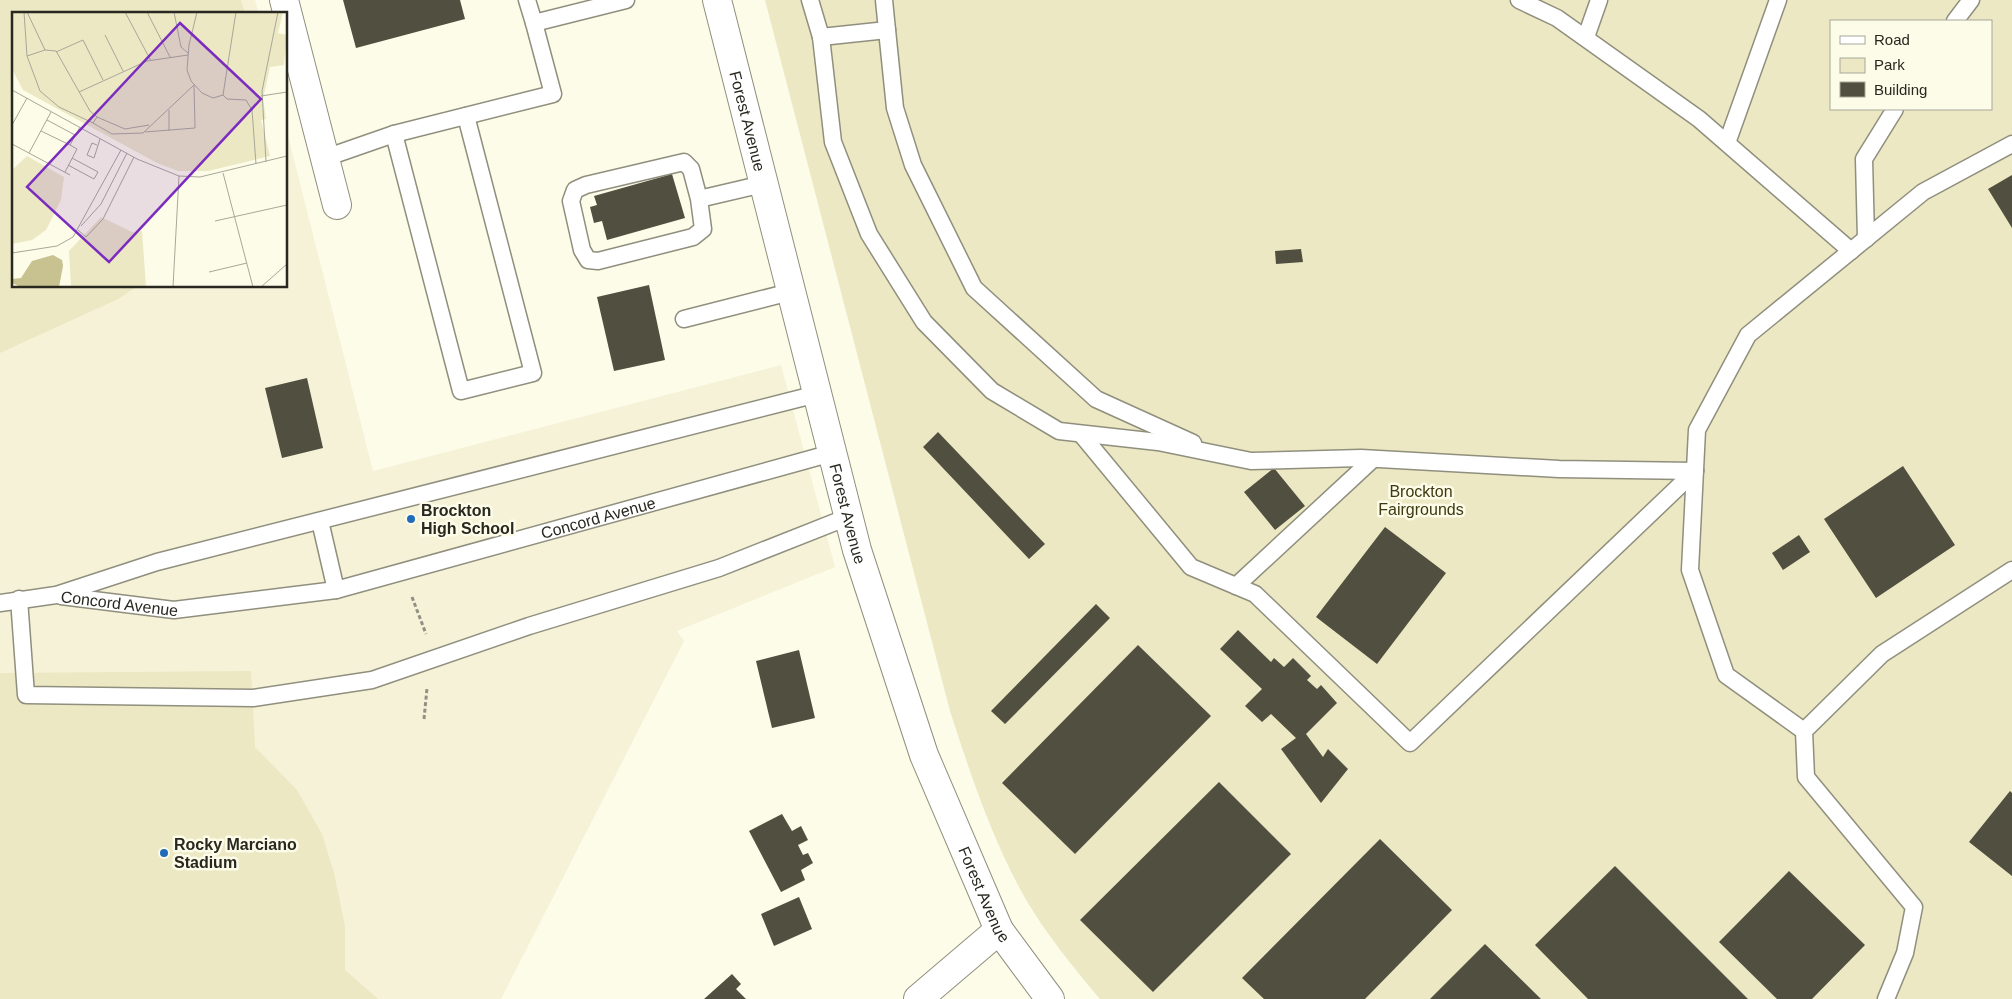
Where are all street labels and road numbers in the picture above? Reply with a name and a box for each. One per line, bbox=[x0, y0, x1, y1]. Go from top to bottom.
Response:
street label: Forest Avenue bbox=[726, 69, 768, 173]
street label: Forest Avenue bbox=[826, 462, 869, 566]
street label: Concord Avenue bbox=[539, 494, 657, 542]
street label: Concord Avenue bbox=[60, 588, 179, 619]
street label: Forest Avenue bbox=[955, 844, 1013, 946]

